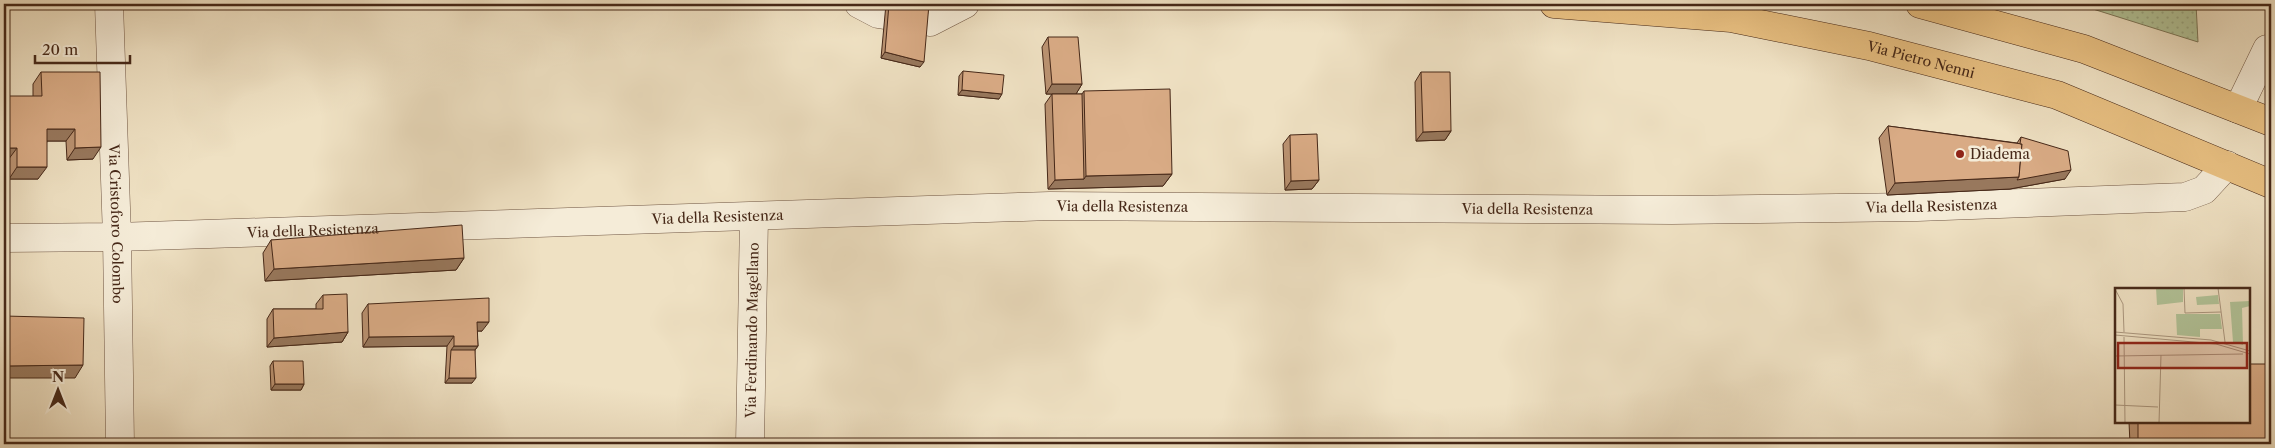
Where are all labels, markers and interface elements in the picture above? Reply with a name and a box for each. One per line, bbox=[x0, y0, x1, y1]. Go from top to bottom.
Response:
scale bar bbox=[35, 32, 130, 64]
street label: Via Pietro Nenni bbox=[1864, 37, 1977, 82]
text: 20 m bbox=[42, 40, 78, 59]
street label: Via Cristoforo Colombo bbox=[105, 143, 127, 304]
place label: Diadema bbox=[1970, 145, 2030, 163]
marker: Diadema bbox=[1954, 148, 1966, 160]
street label: Via della Resistenza bbox=[1865, 195, 1998, 217]
street label: Via della Resistenza bbox=[1056, 197, 1189, 216]
street label: Via della Resistenza bbox=[1461, 200, 1594, 218]
street label: Via della Resistenza bbox=[651, 206, 784, 228]
street label: Via della Resistenza bbox=[246, 219, 380, 242]
street label: Via Ferdinando Magellano bbox=[741, 242, 763, 419]
inset map bbox=[2115, 288, 2250, 423]
north arrow bbox=[32, 366, 82, 416]
text: N bbox=[52, 368, 64, 386]

